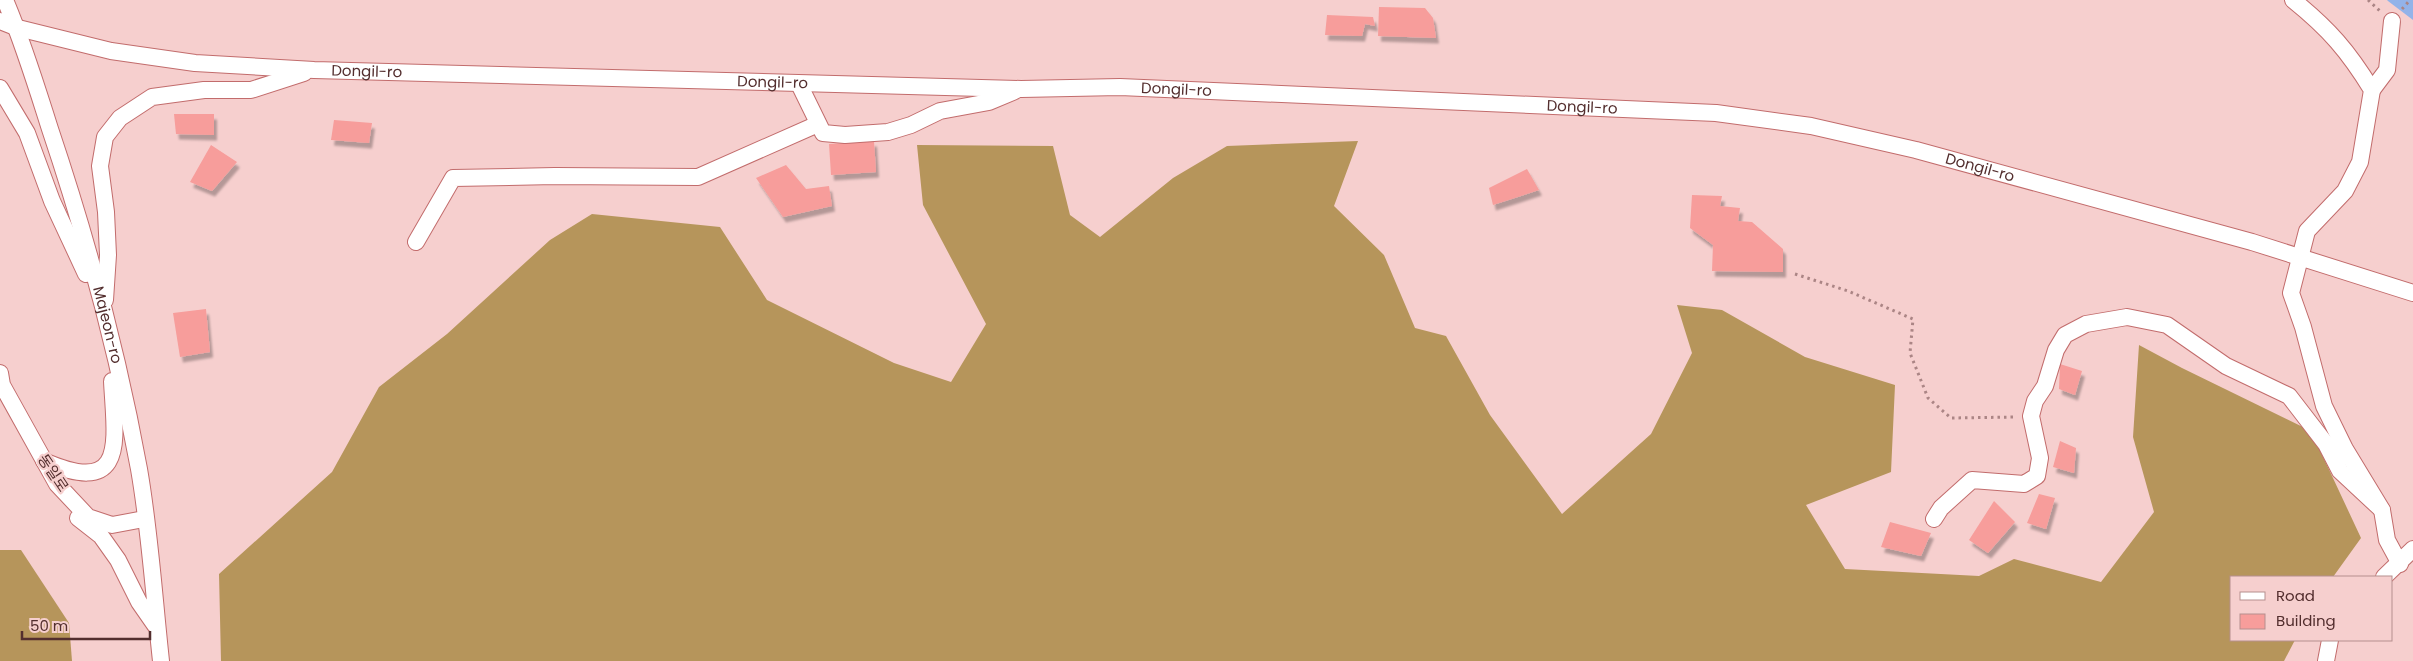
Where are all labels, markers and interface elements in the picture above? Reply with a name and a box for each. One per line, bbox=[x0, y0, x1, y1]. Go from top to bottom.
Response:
street label: Dongil-ro bbox=[331, 59, 403, 82]
street label: Dongil-ro bbox=[737, 70, 808, 93]
street label: Dongil-ro bbox=[1141, 77, 1212, 101]
street label: Dongil-ro bbox=[1546, 95, 1618, 119]
street label: Dongil-ro bbox=[1943, 148, 2017, 187]
street label: Majeon-ro bbox=[88, 284, 128, 366]
street label: 동일로 bbox=[33, 450, 74, 496]
legend bbox=[2230, 576, 2393, 641]
text: Road bbox=[2276, 585, 2315, 606]
scale bar bbox=[22, 608, 150, 640]
text: Building bbox=[2276, 610, 2336, 631]
text: 50 m bbox=[30, 615, 68, 636]

